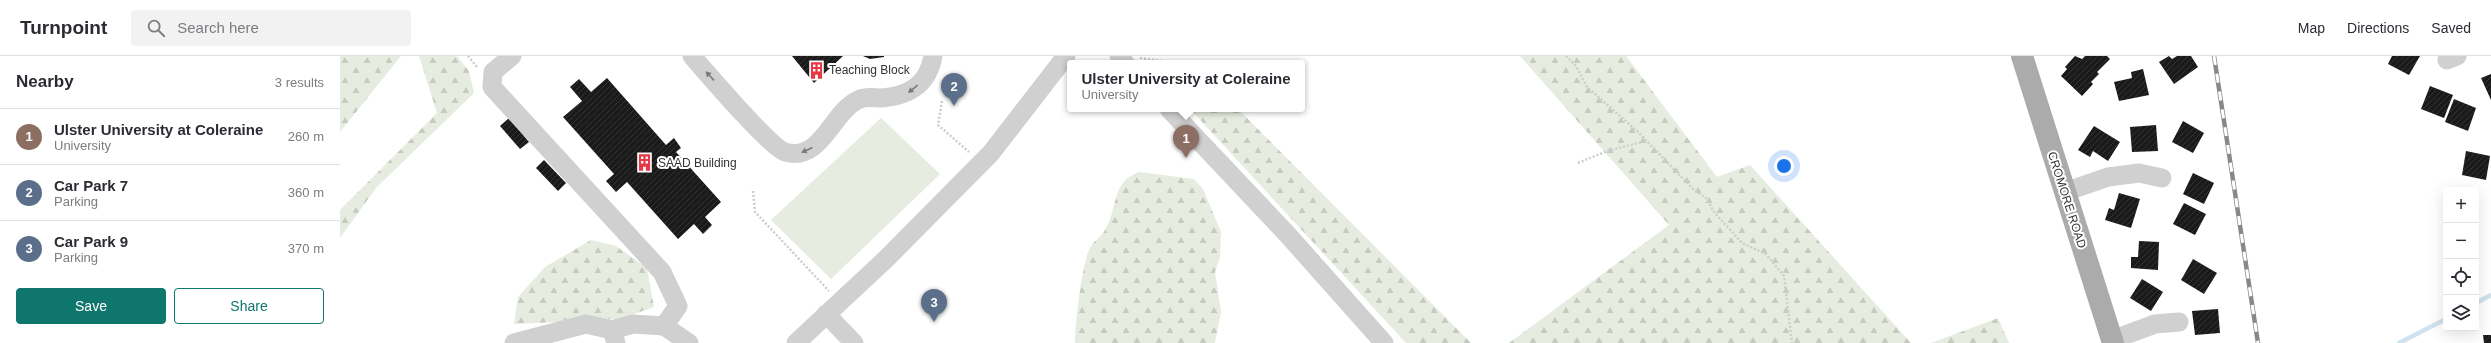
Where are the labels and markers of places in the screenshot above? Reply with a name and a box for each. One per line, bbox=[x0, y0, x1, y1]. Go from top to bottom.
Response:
building icon: Teaching Block bbox=[806, 60, 826, 80]
place label: Teaching Block bbox=[829, 63, 911, 77]
pin: 2 bbox=[941, 73, 967, 106]
pin: 1 bbox=[1173, 125, 1199, 158]
building icon: SAAD Building bbox=[635, 153, 655, 173]
place label: SAAD Building bbox=[658, 156, 737, 170]
pin: 3 bbox=[921, 289, 947, 322]

